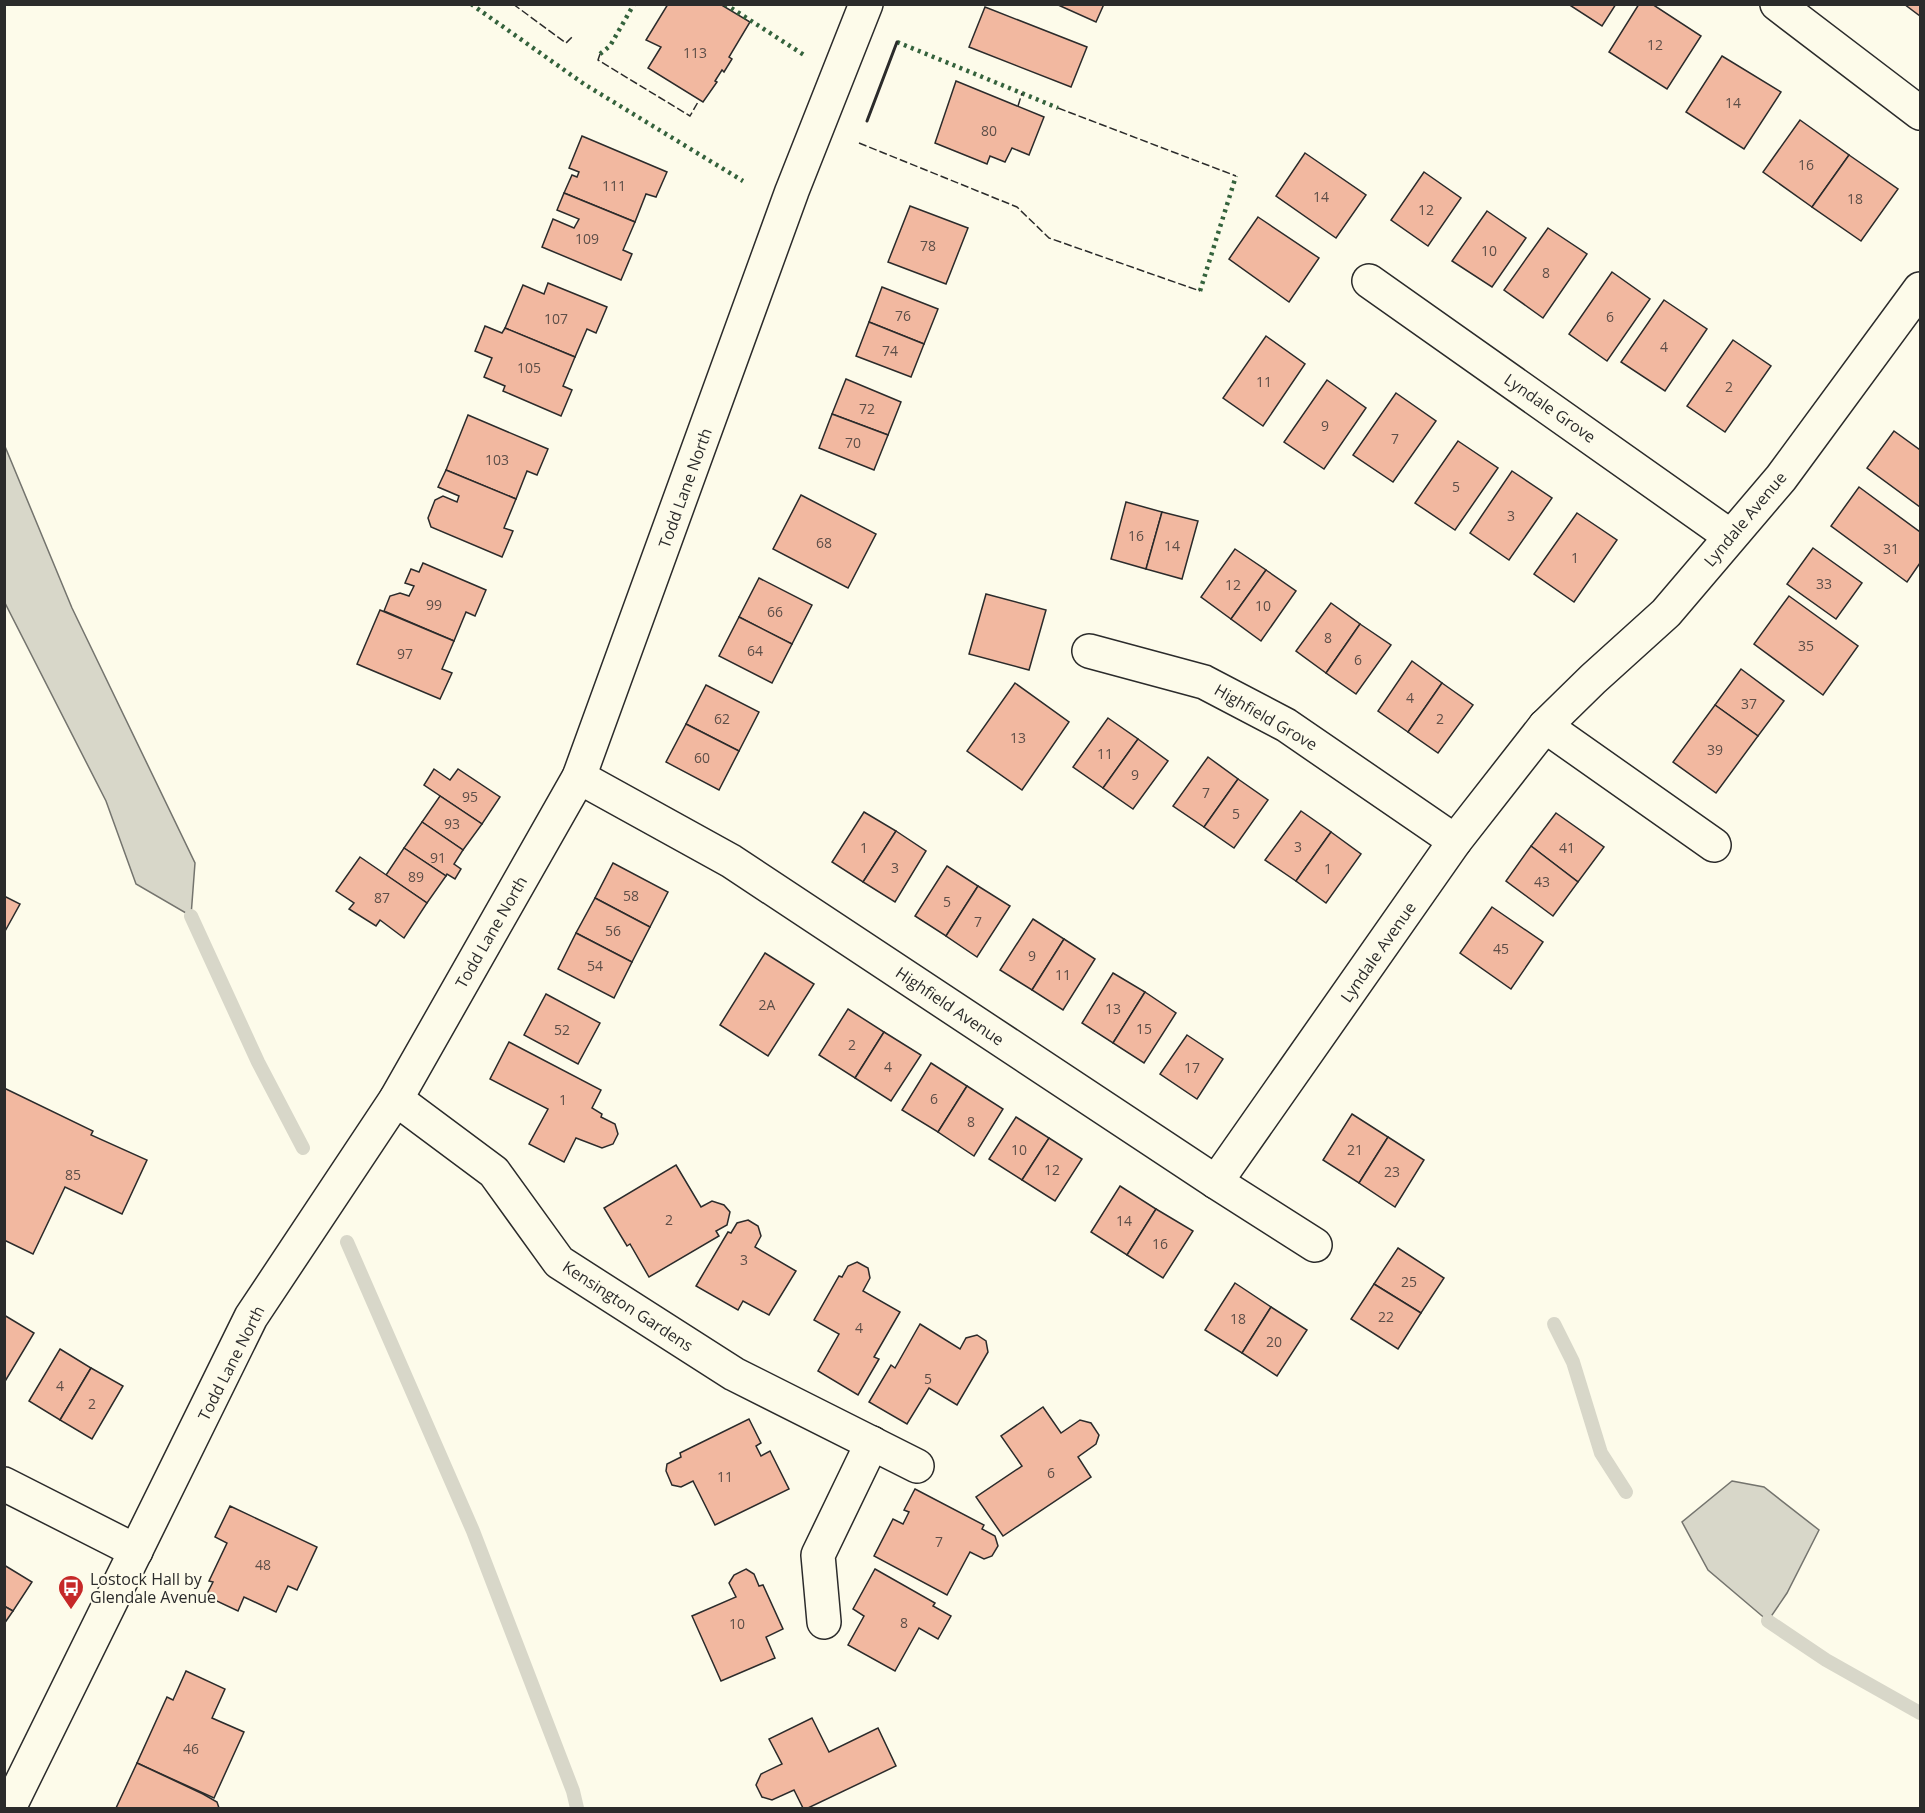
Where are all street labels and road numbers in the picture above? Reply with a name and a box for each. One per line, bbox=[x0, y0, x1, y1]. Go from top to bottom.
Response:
street label: Lyndale Grove bbox=[1500, 368, 1600, 448]
street label: Todd Lane North bbox=[653, 425, 717, 551]
street label: Lyndale Avenue bbox=[1699, 467, 1791, 571]
street label: Highfield Grove bbox=[1210, 679, 1322, 755]
street label: Todd Lane North bbox=[450, 872, 532, 992]
street label: Lyndale Avenue bbox=[1335, 897, 1421, 1007]
street label: Highfield Avenue bbox=[891, 962, 1009, 1050]
street label: Kensington Gardens bbox=[559, 1256, 697, 1356]
street label: Todd Lane North bbox=[193, 1302, 269, 1424]

